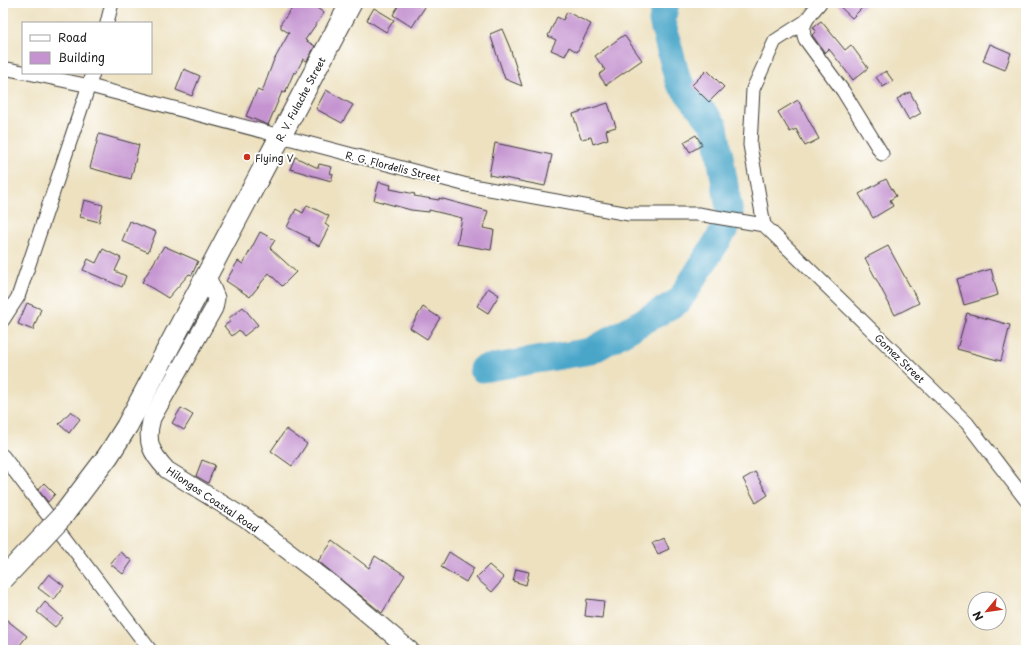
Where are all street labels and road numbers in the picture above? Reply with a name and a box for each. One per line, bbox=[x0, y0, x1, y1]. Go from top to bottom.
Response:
street label: R. V. Fulache Street bbox=[271, 54, 329, 144]
street label: R. G. Flordelis Street bbox=[344, 147, 442, 185]
street label: Gomez Street bbox=[872, 330, 929, 386]
street label: Hilongos Coastal Road bbox=[164, 463, 262, 536]

